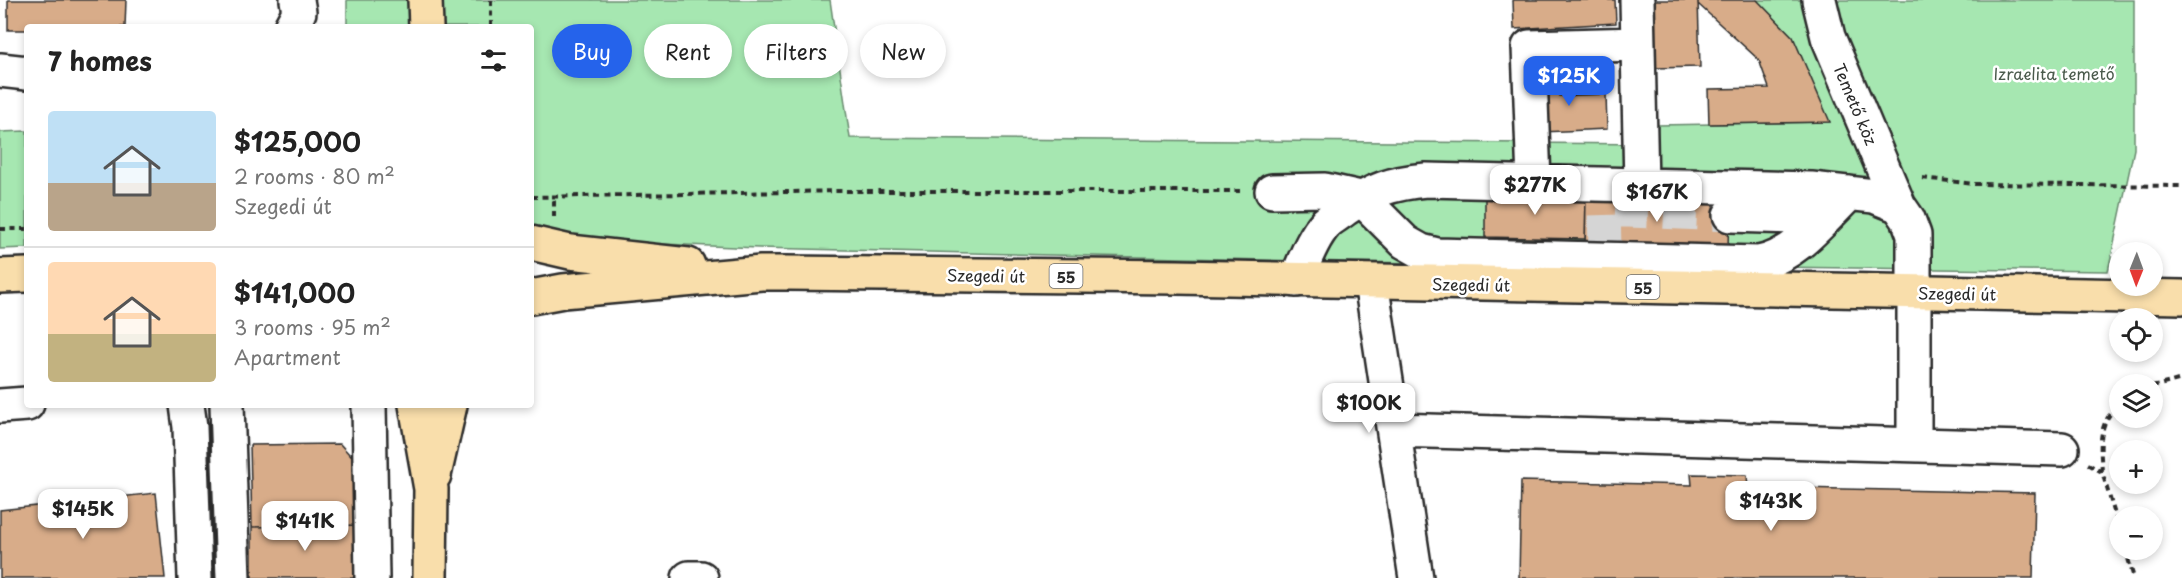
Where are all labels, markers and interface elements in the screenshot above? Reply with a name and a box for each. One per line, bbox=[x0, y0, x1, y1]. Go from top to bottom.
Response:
chip: Buy bbox=[552, 24, 632, 78]
chip: Rent bbox=[644, 24, 732, 78]
chip: Filters bbox=[744, 24, 848, 78]
chip: New bbox=[860, 24, 946, 78]
text: 7 homes bbox=[48, 41, 152, 80]
icon: filters bbox=[477, 44, 510, 77]
pin: $125K bbox=[1527, 56, 1611, 107]
street label: Temető köz bbox=[1828, 59, 1884, 149]
text: $125K bbox=[1538, 60, 1600, 90]
park label: Izraelita temető bbox=[1993, 61, 2115, 85]
text: $125,000 bbox=[234, 122, 361, 161]
icon: home bbox=[96, 135, 168, 207]
text: 2 rooms · 80 m² bbox=[234, 161, 395, 191]
pin: $277K bbox=[1493, 165, 1577, 216]
text: $277K bbox=[1504, 169, 1566, 199]
pin: $167K bbox=[1615, 172, 1699, 223]
text: $167K bbox=[1626, 176, 1688, 206]
text: Szegedi út bbox=[234, 191, 332, 221]
north arrow bbox=[2109, 242, 2163, 296]
map controls bbox=[2109, 242, 2163, 560]
street label: Szegedi út bbox=[947, 262, 1026, 288]
road number: 55 bbox=[1050, 264, 1082, 288]
street label: Szegedi út bbox=[1432, 271, 1511, 297]
text: $141,000 bbox=[234, 273, 355, 312]
road number: 55 bbox=[1626, 275, 1660, 299]
street label: Szegedi út bbox=[1918, 280, 1997, 306]
icon: home bbox=[96, 286, 168, 358]
button: locate bbox=[2109, 308, 2163, 362]
text: 3 rooms · 95 m² bbox=[234, 312, 391, 342]
text: Apartment bbox=[234, 342, 341, 372]
button: layers bbox=[2109, 374, 2163, 428]
pin: $100K bbox=[1327, 383, 1411, 434]
text: $100K bbox=[1336, 387, 1402, 417]
button: + bbox=[2109, 440, 2163, 494]
pin: $143K bbox=[1729, 481, 1813, 532]
text: $143K bbox=[1739, 485, 1803, 515]
pin: $145K bbox=[41, 489, 125, 540]
text: $145K bbox=[52, 493, 114, 523]
pin: $141K bbox=[263, 501, 347, 552]
text: $141K bbox=[275, 505, 335, 535]
button: − bbox=[2109, 506, 2163, 560]

